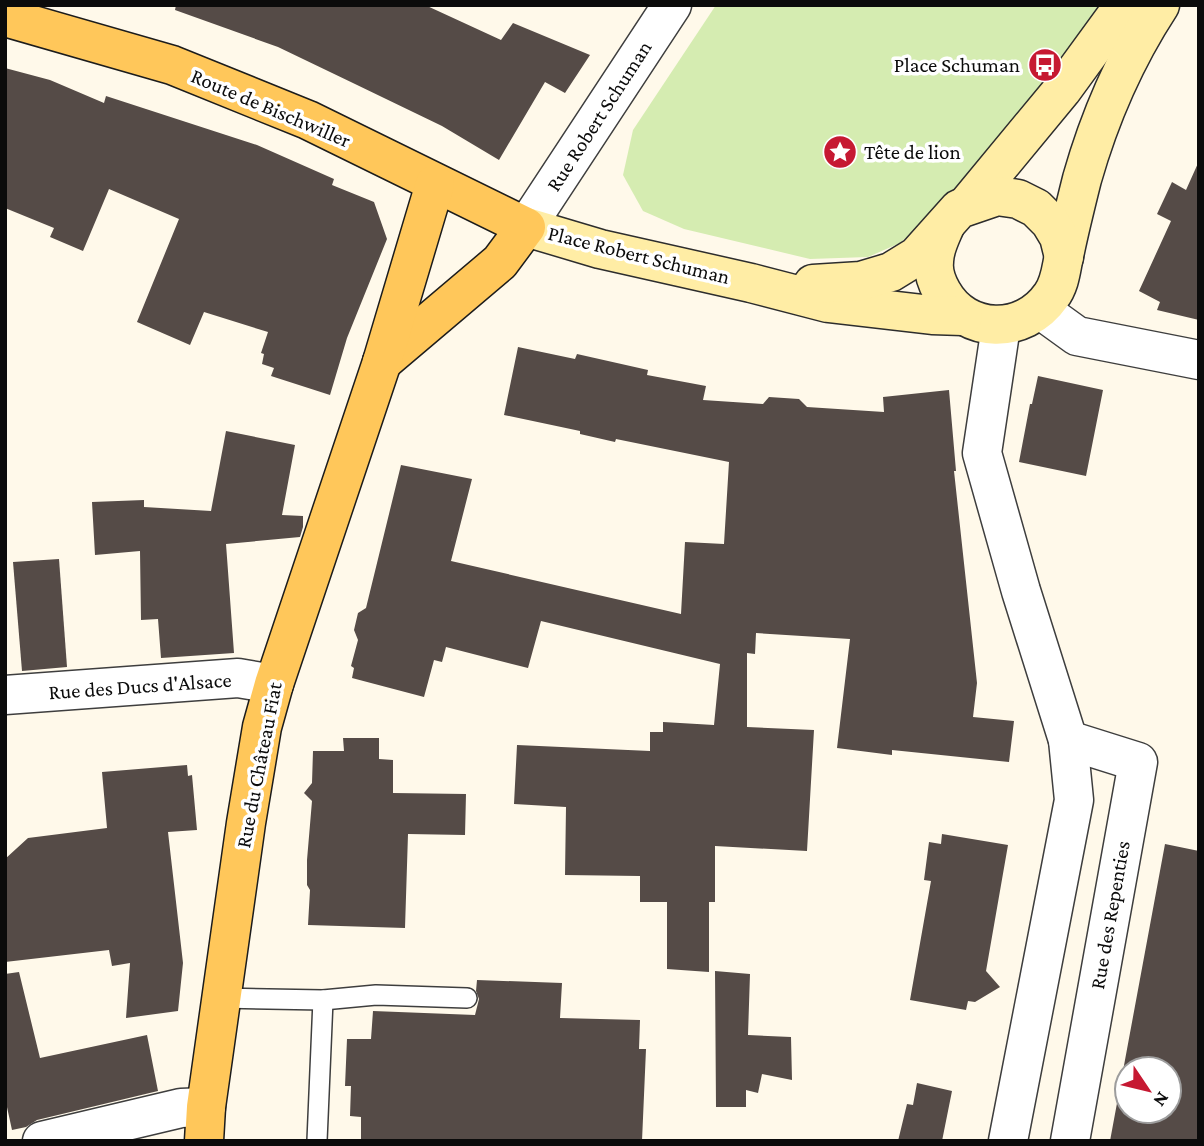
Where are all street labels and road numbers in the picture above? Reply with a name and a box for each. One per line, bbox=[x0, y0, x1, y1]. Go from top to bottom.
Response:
street label: Rue Robert Schuman bbox=[541, 36, 657, 196]
street label: Route de Bischwiller bbox=[188, 64, 355, 153]
street label: Place Robert Schuman bbox=[546, 221, 732, 289]
street label: Rue des Ducs d'Alsace bbox=[48, 668, 232, 704]
street label: Rue du Château Fiat bbox=[231, 679, 287, 850]
street label: Rue des Repenties bbox=[1085, 839, 1135, 991]

